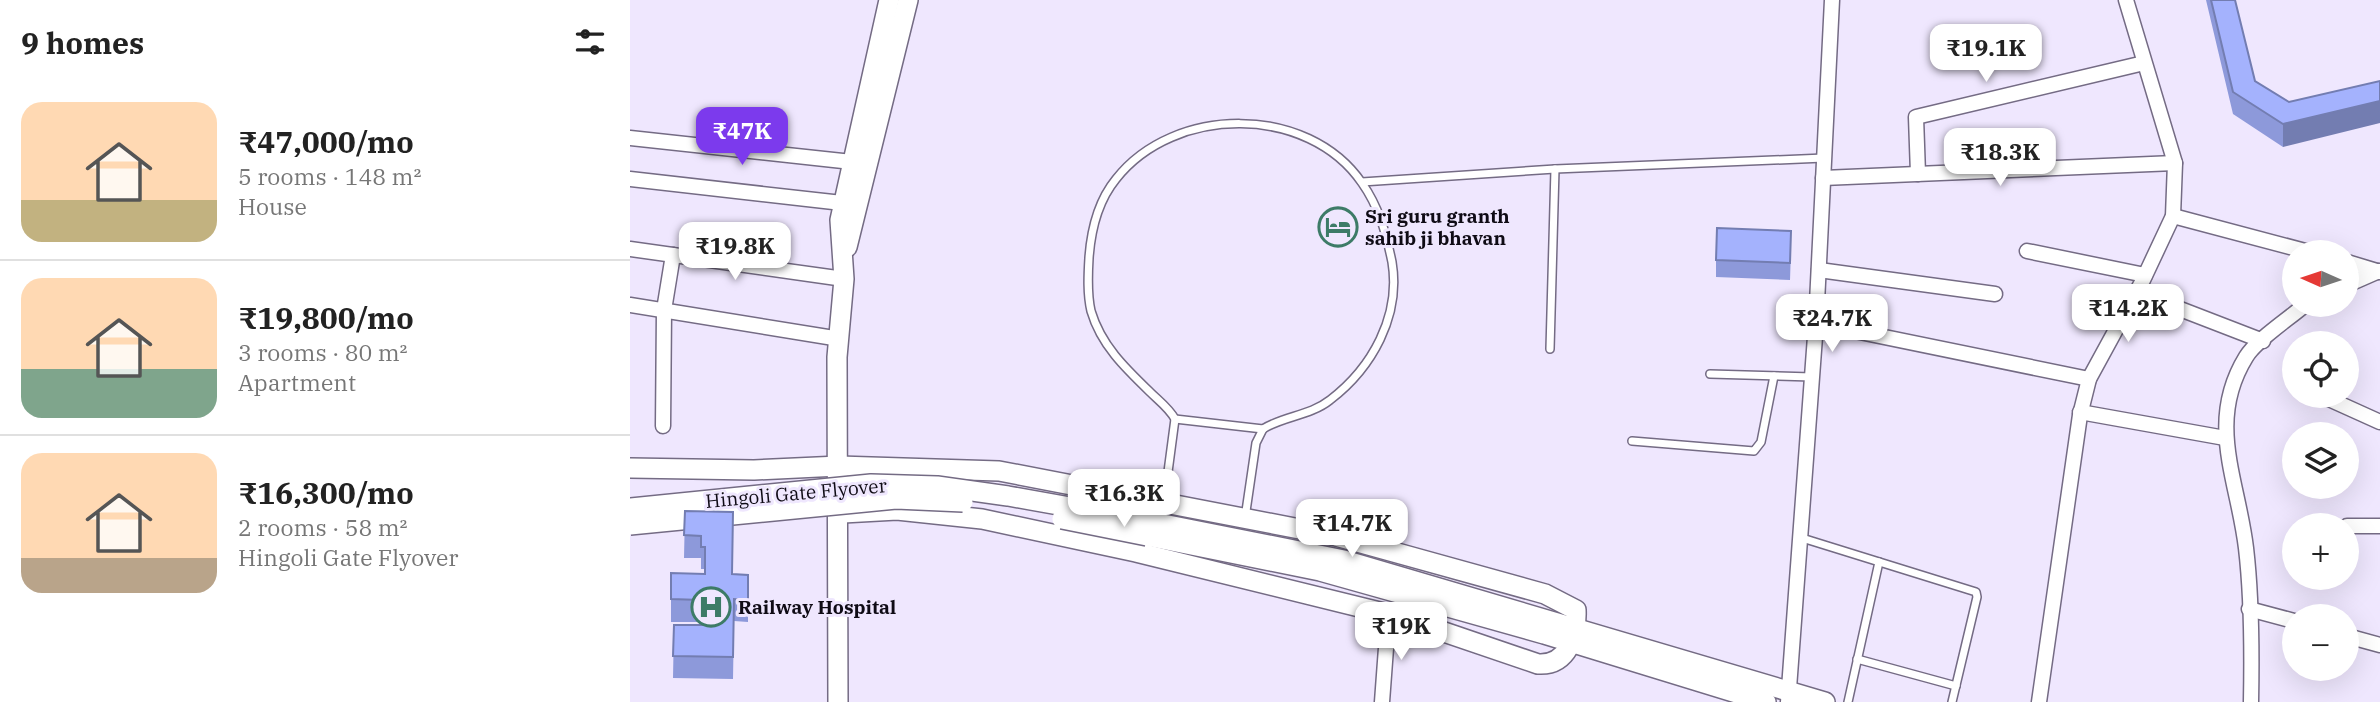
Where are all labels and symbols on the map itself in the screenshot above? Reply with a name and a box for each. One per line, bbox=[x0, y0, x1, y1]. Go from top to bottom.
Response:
pin: ₹19.1K bbox=[1929, 24, 2043, 84]
pin: ₹47K bbox=[701, 108, 783, 167]
pin: ₹18.3K bbox=[1943, 128, 2057, 188]
place label: Sri guru granth sahib ji bhavan bbox=[1365, 204, 1510, 250]
hotel icon: Sri guru granth sahib ji bhavan bbox=[1317, 206, 1359, 248]
pin: ₹19.8K bbox=[678, 222, 792, 282]
north arrow bbox=[2282, 240, 2359, 317]
pin: ₹14.2K bbox=[2071, 284, 2185, 344]
pin: ₹24.7K bbox=[1775, 294, 1889, 354]
pin: ₹16.3K bbox=[1067, 470, 1181, 529]
street label: Hingoli Gate Flyover bbox=[704, 473, 888, 513]
pin: ₹14.7K bbox=[1295, 500, 1409, 559]
hospital icon: Railway Hospital bbox=[690, 586, 732, 628]
place label: Railway Hospital bbox=[738, 595, 896, 619]
pin: ₹19K bbox=[1360, 602, 1442, 662]

